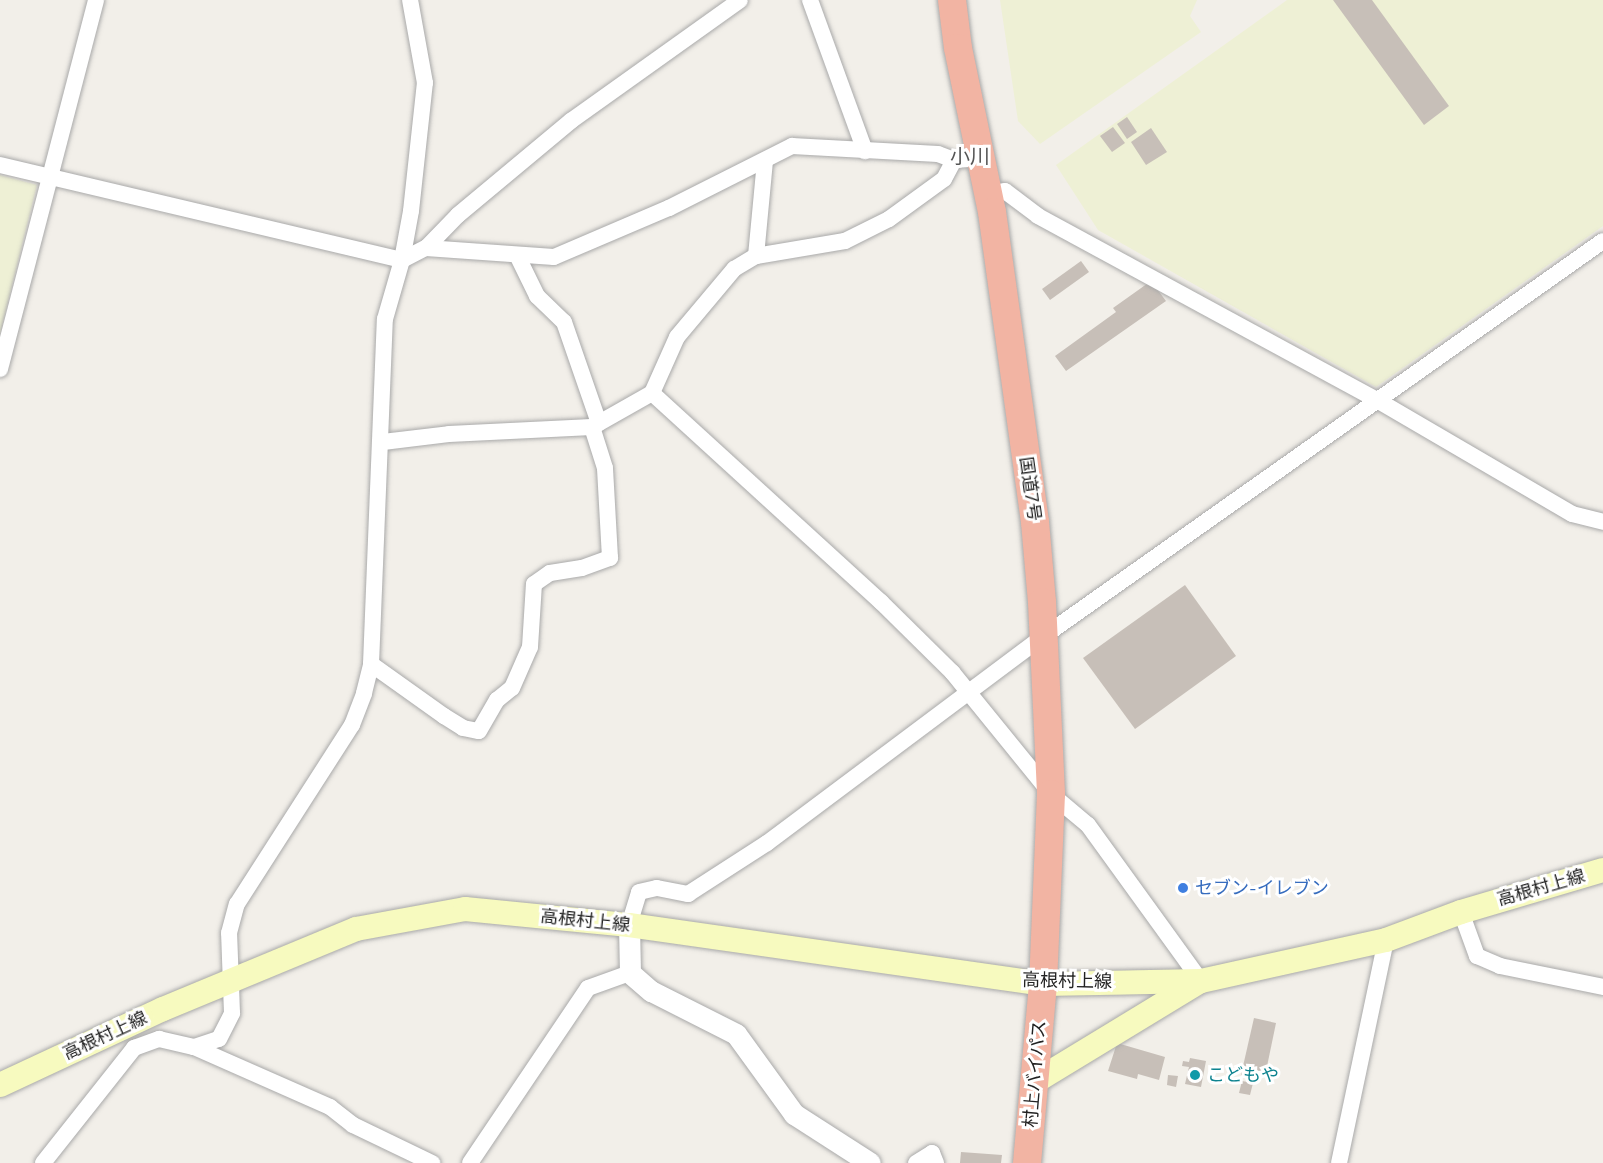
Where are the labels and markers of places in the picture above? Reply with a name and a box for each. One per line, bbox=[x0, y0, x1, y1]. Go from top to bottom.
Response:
place label: セブン-イレブン bbox=[1195, 877, 1329, 899]
marker: セブン-イレブン bbox=[1176, 881, 1190, 895]
place label: こどもや bbox=[1207, 1064, 1279, 1086]
marker: こどもや bbox=[1188, 1068, 1202, 1082]

